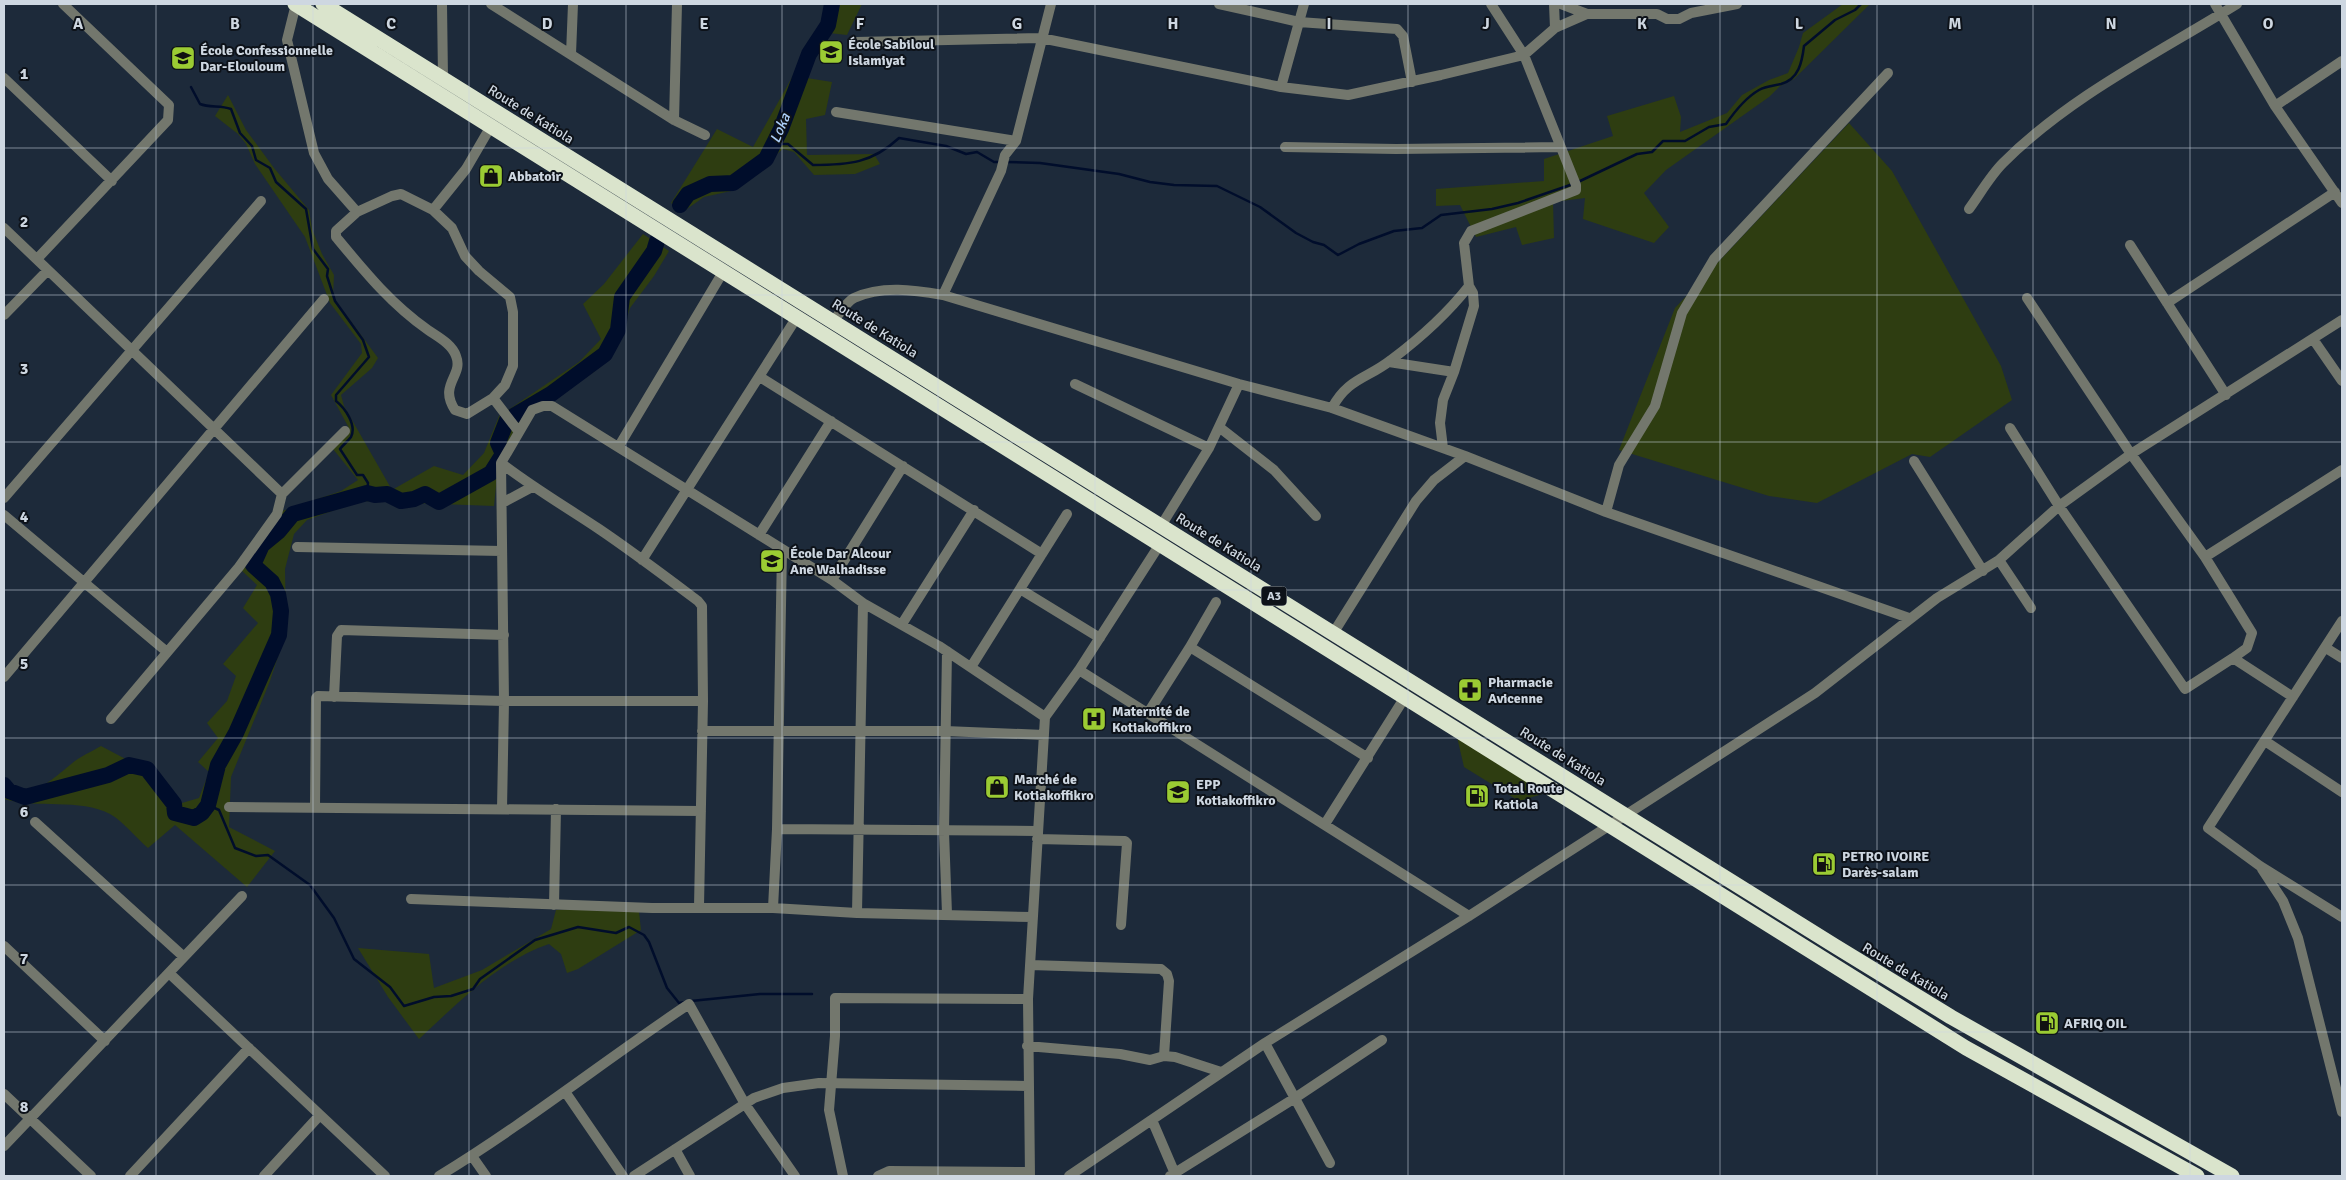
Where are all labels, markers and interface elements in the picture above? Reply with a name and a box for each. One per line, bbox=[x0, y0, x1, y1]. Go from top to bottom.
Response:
text: A bbox=[73, 14, 84, 34]
text: B bbox=[230, 14, 240, 34]
text: C bbox=[386, 14, 396, 34]
text: D bbox=[542, 14, 553, 34]
text: E bbox=[699, 14, 709, 34]
text: F bbox=[856, 14, 865, 34]
text: G bbox=[1012, 14, 1022, 34]
text: H bbox=[1168, 14, 1178, 34]
text: I bbox=[1326, 14, 1332, 34]
text: J bbox=[1482, 14, 1490, 34]
text: K bbox=[1637, 14, 1647, 34]
text: L bbox=[1795, 14, 1804, 34]
text: M bbox=[1948, 14, 1962, 34]
text: N bbox=[2105, 14, 2117, 34]
text: O bbox=[2263, 14, 2274, 34]
place label: École Sabiloul Islamiyat bbox=[848, 36, 935, 69]
school or university icon: École Sabiloul Islamiyat bbox=[818, 39, 844, 65]
place label: École Confessionnelle Dar-Elouloum bbox=[200, 42, 333, 75]
school or university icon: École Confessionnelle Dar-Elouloum bbox=[170, 45, 196, 71]
text: 1 bbox=[20, 64, 29, 84]
street label: Route de Katiola bbox=[485, 81, 577, 148]
water label: Loka bbox=[766, 110, 794, 145]
shop icon: Abbatoir bbox=[478, 163, 504, 189]
place label: Abbatoir bbox=[508, 168, 562, 185]
text: 2 bbox=[20, 212, 28, 232]
street label: Route de Katiola bbox=[829, 295, 921, 362]
text: 3 bbox=[20, 359, 28, 379]
text: 4 bbox=[20, 507, 29, 527]
street label: Route de Katiola bbox=[1173, 509, 1265, 576]
place label: École Dar Alcour Ane Walhadisse bbox=[790, 545, 892, 578]
school or university icon: École Dar Alcour Ane Walhadisse bbox=[759, 548, 785, 574]
road number: A3 bbox=[1262, 586, 1286, 606]
text: 5 bbox=[20, 654, 28, 674]
place label: Pharmacie Avicenne bbox=[1488, 674, 1553, 707]
pharmacy icon: Pharmacie Avicenne bbox=[1457, 677, 1483, 703]
place label: Maternité de Kotiakoffikro bbox=[1112, 703, 1192, 736]
hospital icon: Maternité de Kotiakoffikro bbox=[1081, 706, 1107, 732]
street label: Route de Katiola bbox=[1517, 723, 1609, 790]
place label: Marché de Kotiakoffikro bbox=[1014, 771, 1094, 804]
shop icon: Marché de Kotiakoffikro bbox=[984, 774, 1010, 800]
place label: EPP Kotiakoffikro bbox=[1196, 776, 1276, 809]
school or university icon: EPP Kotiakoffikro bbox=[1165, 779, 1191, 805]
place label: Total Route Katiola bbox=[1494, 780, 1563, 813]
fuel station icon: Total Route Katiola bbox=[1464, 783, 1490, 809]
text: 6 bbox=[20, 802, 29, 822]
place label: PETRO IVOIRE Darès-salam bbox=[1842, 848, 1929, 881]
fuel station icon: PETRO IVOIRE Darès-salam bbox=[1811, 851, 1837, 877]
street label: Route de Katiola bbox=[1859, 939, 1952, 1004]
text: 7 bbox=[20, 949, 29, 969]
fuel station icon: AFRIQ OIL bbox=[2034, 1010, 2060, 1036]
place label: AFRIQ OIL bbox=[2064, 1015, 2128, 1032]
text: 8 bbox=[20, 1097, 29, 1117]

